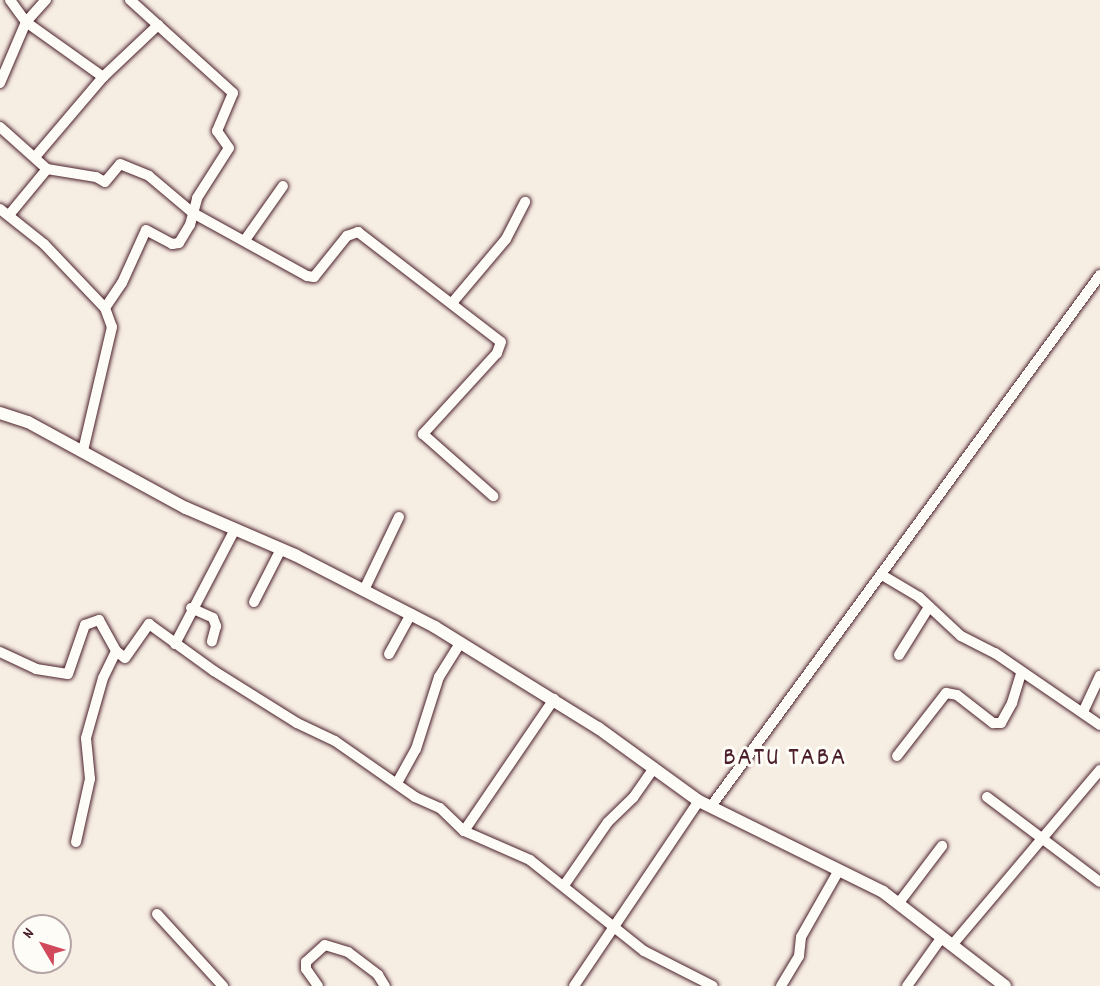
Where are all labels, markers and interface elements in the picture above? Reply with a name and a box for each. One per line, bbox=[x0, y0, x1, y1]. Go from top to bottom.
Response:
district label: BATU TABA bbox=[723, 743, 847, 775]
north arrow bbox=[12, 914, 72, 974]
text: N bbox=[18, 924, 40, 944]

